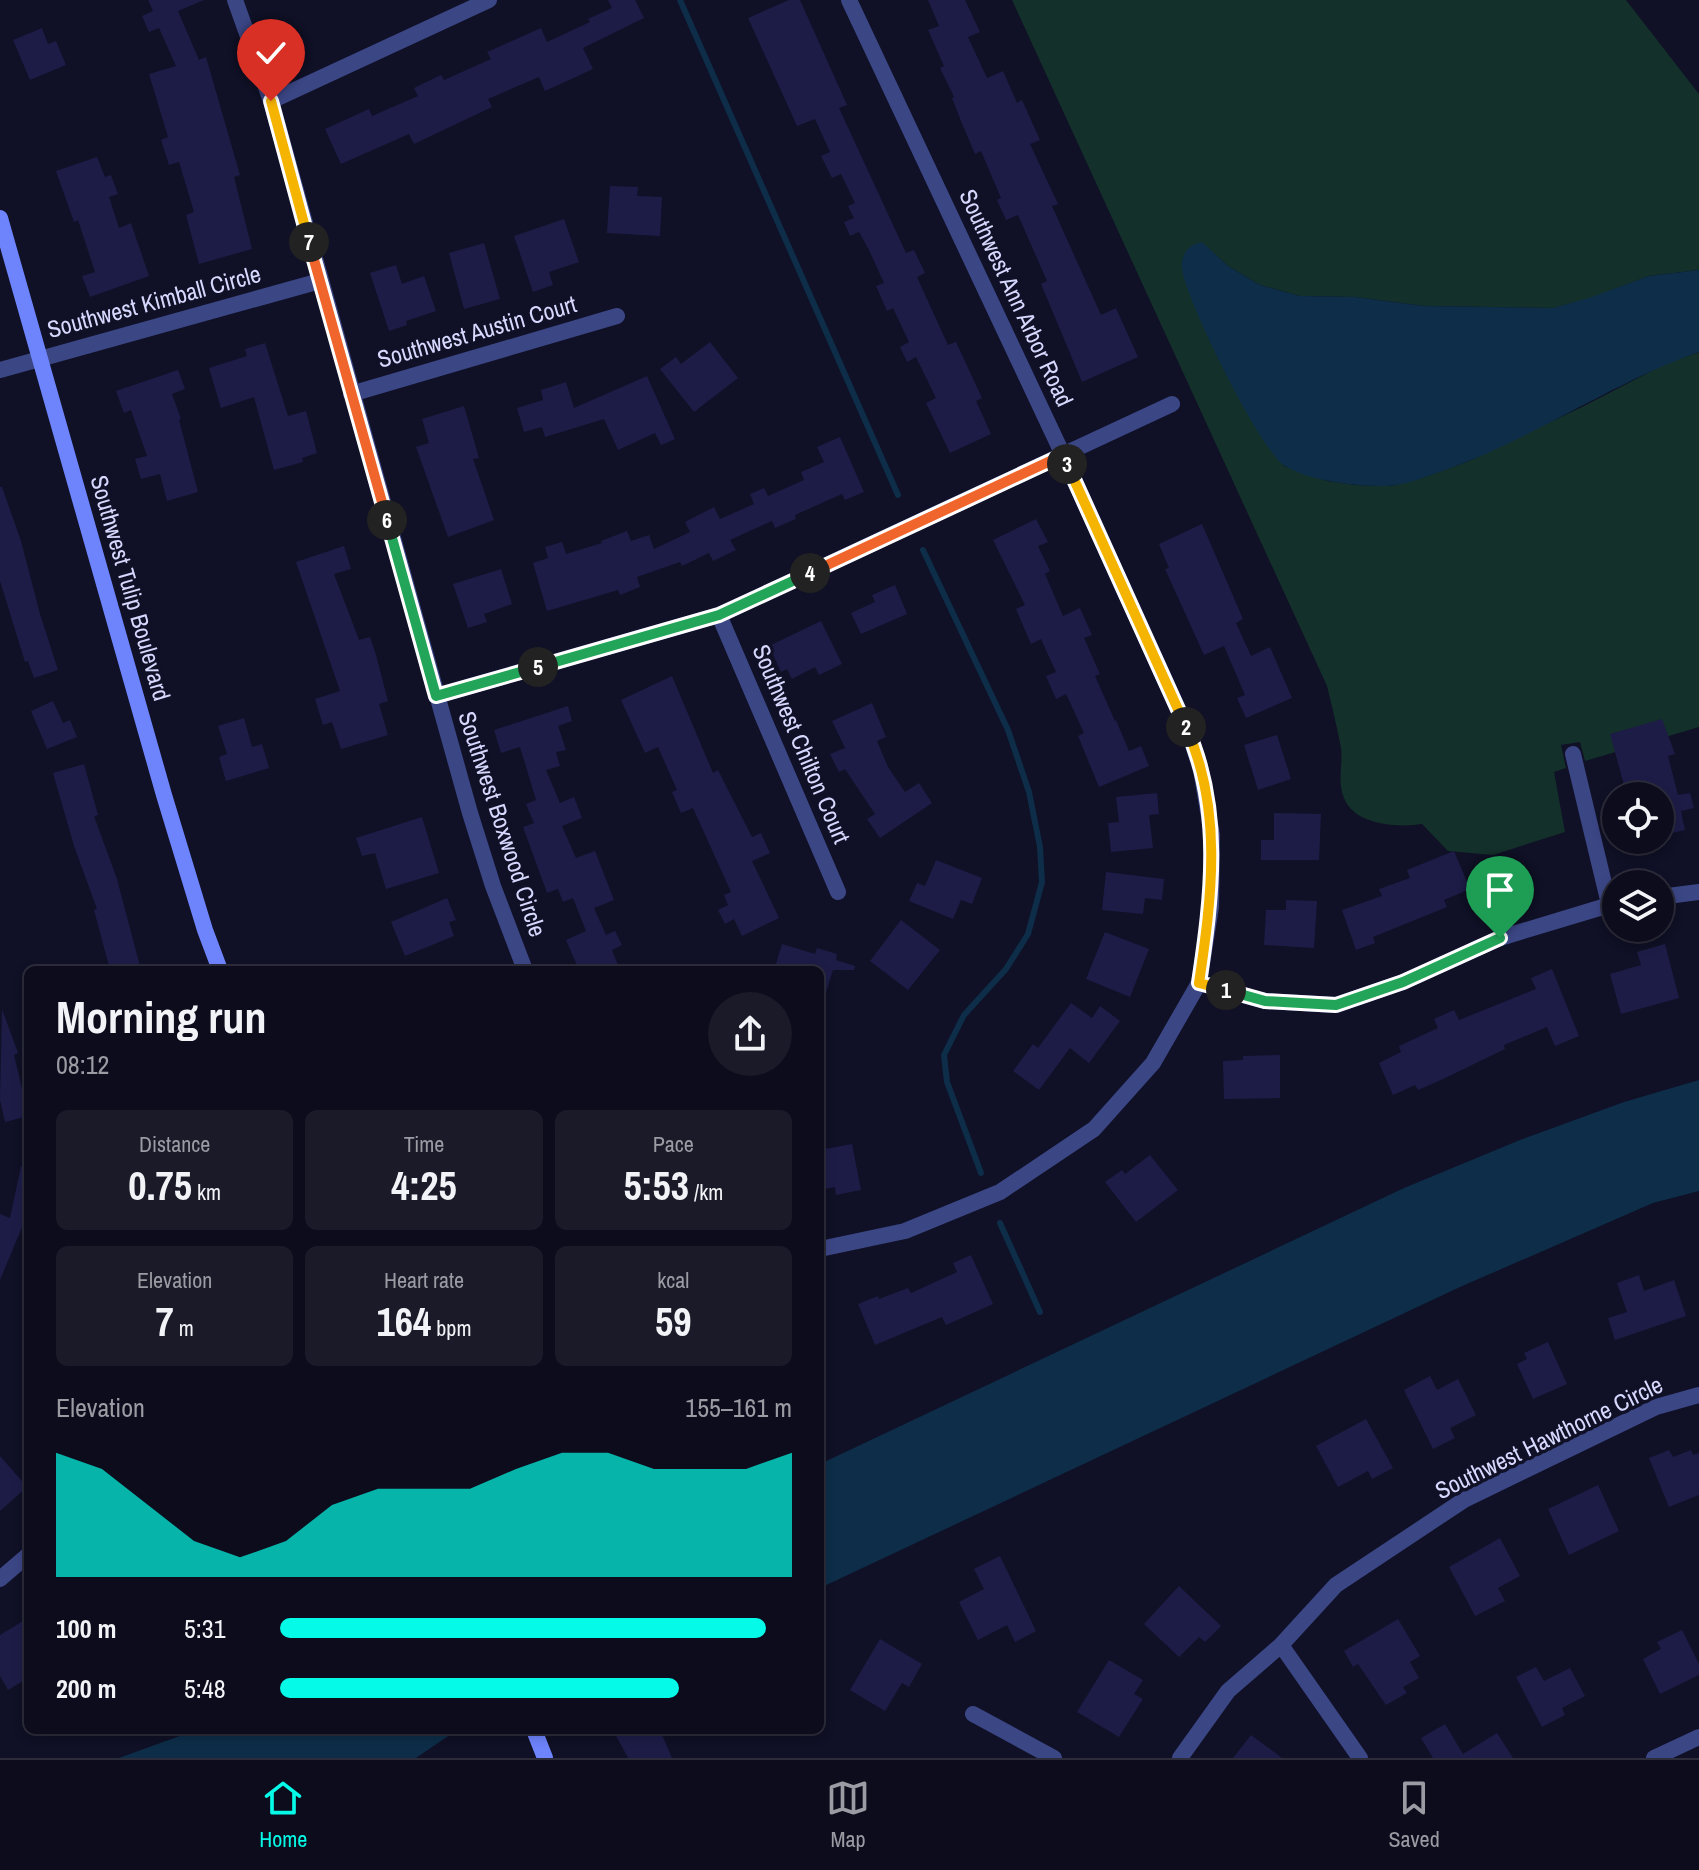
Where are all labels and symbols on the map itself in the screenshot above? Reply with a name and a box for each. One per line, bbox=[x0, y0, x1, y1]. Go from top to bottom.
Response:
pin bbox=[237, 19, 305, 101]
street label: Southwest Ann Arbor Road bbox=[952, 184, 1081, 411]
pin: 7 bbox=[289, 222, 329, 262]
street label: Southwest Kimball Circle bbox=[43, 257, 264, 345]
street label: Southwest Austin Court bbox=[373, 287, 580, 375]
pin: 3 bbox=[1047, 444, 1087, 484]
street label: Southwest Tulip Boulevard bbox=[83, 471, 178, 704]
pin: 6 bbox=[367, 500, 407, 540]
pin: 4 bbox=[790, 553, 830, 593]
street label: Southwest Chilton Court bbox=[746, 639, 859, 849]
pin: 5 bbox=[518, 647, 558, 687]
street label: Southwest Boxwood Circle bbox=[451, 707, 555, 940]
pin: 2 bbox=[1166, 707, 1206, 747]
pin bbox=[1466, 856, 1534, 938]
pin: 1 bbox=[1206, 970, 1246, 1010]
street label: Southwest Hawthorne Circle bbox=[1429, 1368, 1668, 1506]

